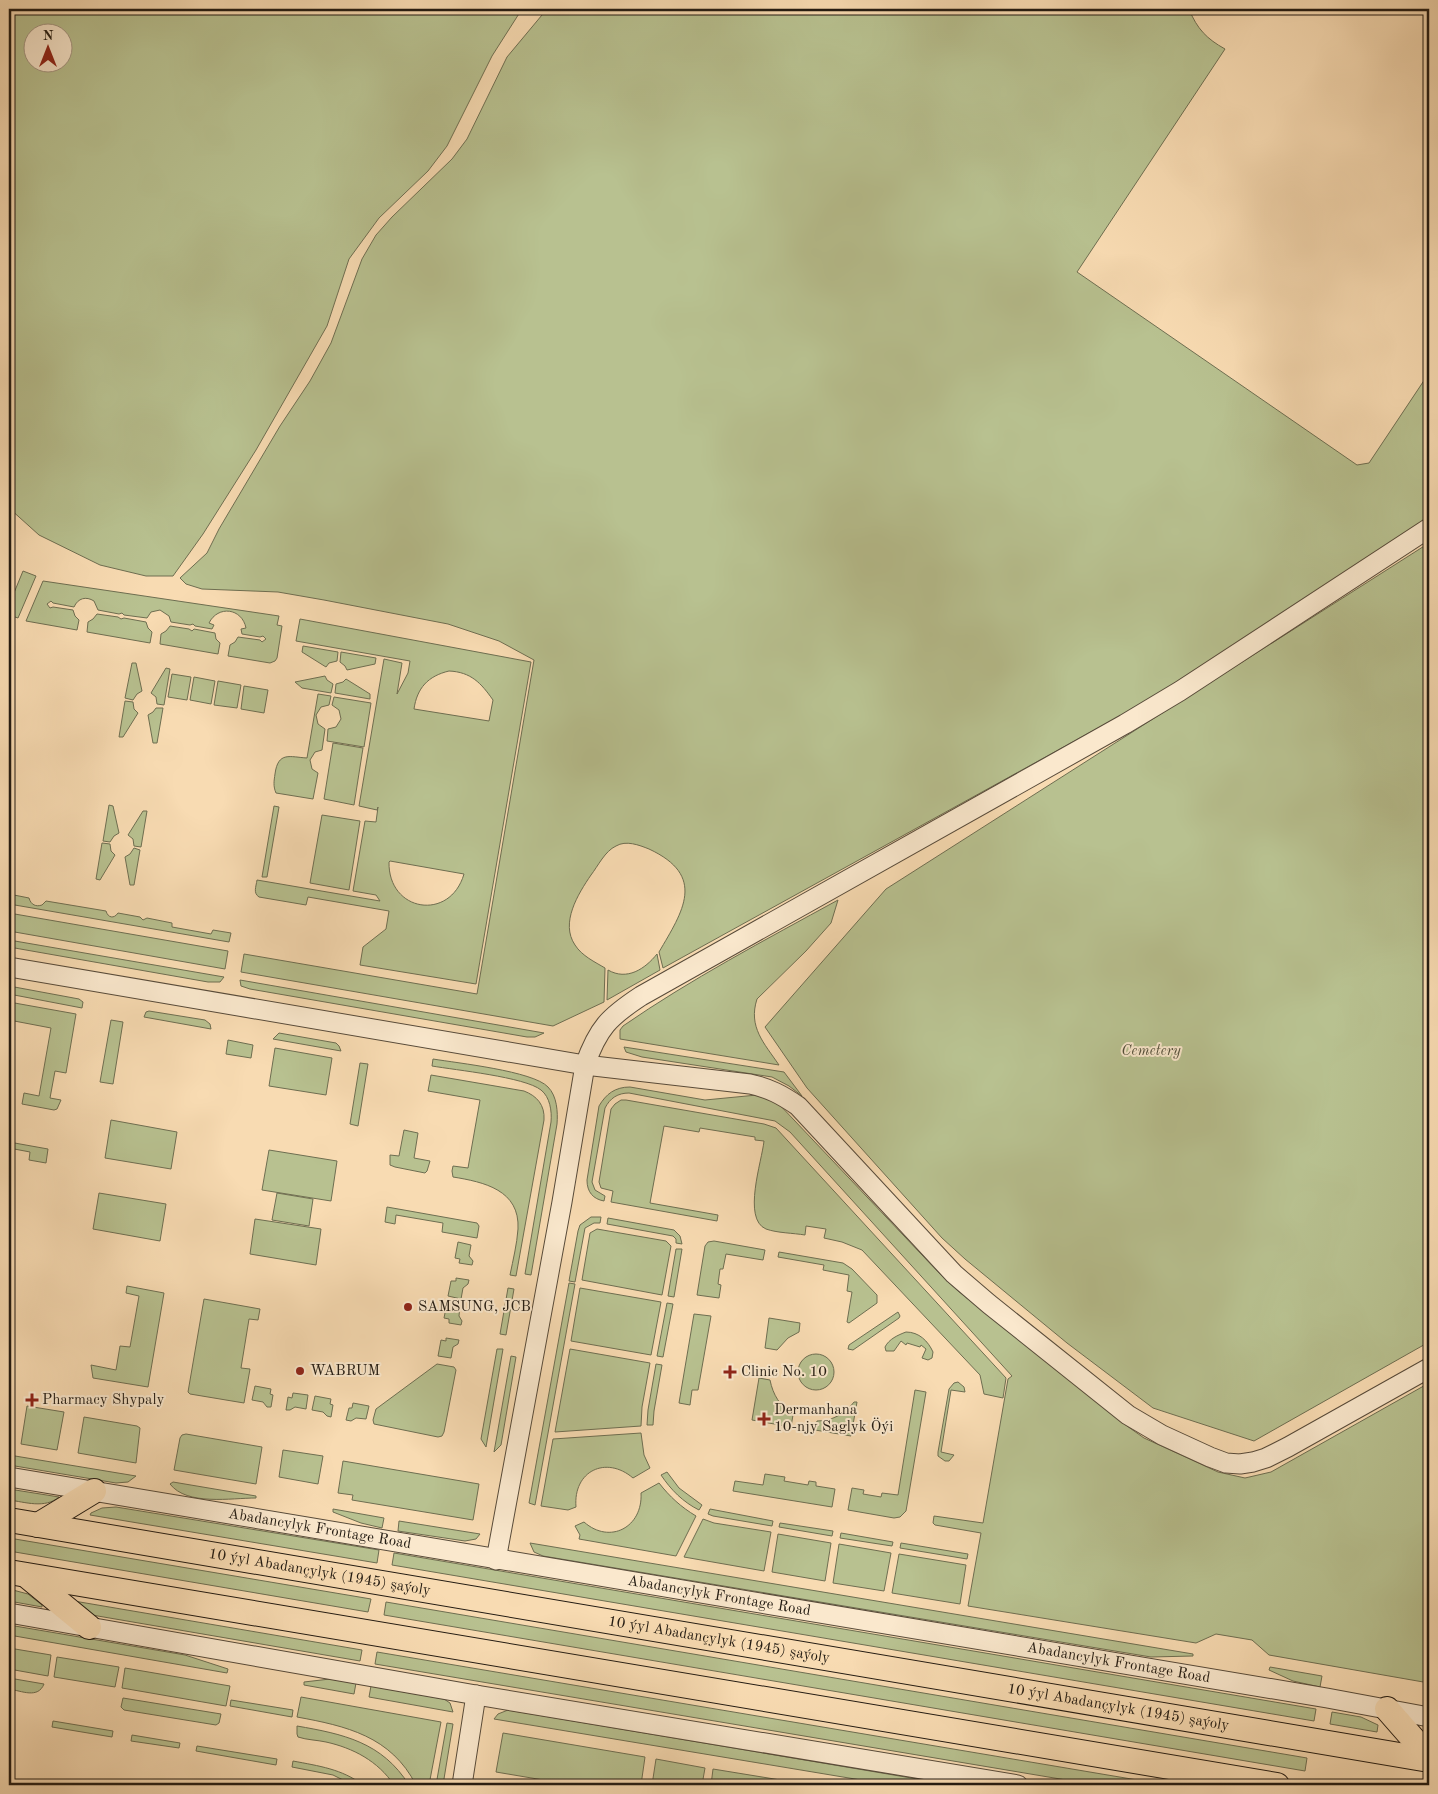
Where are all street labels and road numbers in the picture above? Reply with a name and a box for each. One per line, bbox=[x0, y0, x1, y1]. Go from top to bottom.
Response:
street label: Abadancylyk Frontage Road bbox=[227, 1506, 413, 1552]
street label: 10 ýyl Abadançylyk (1945) şaýoly bbox=[208, 1546, 432, 1599]
street label: Abadancylyk Frontage Road bbox=[626, 1573, 812, 1619]
street label: 10 ýyl Abadançylyk (1945) şaýoly bbox=[607, 1614, 831, 1666]
street label: Abadancylyk Frontage Road bbox=[1026, 1640, 1211, 1686]
street label: 10 ýyl Abadançylyk (1945) şaýoly bbox=[1006, 1681, 1230, 1734]

